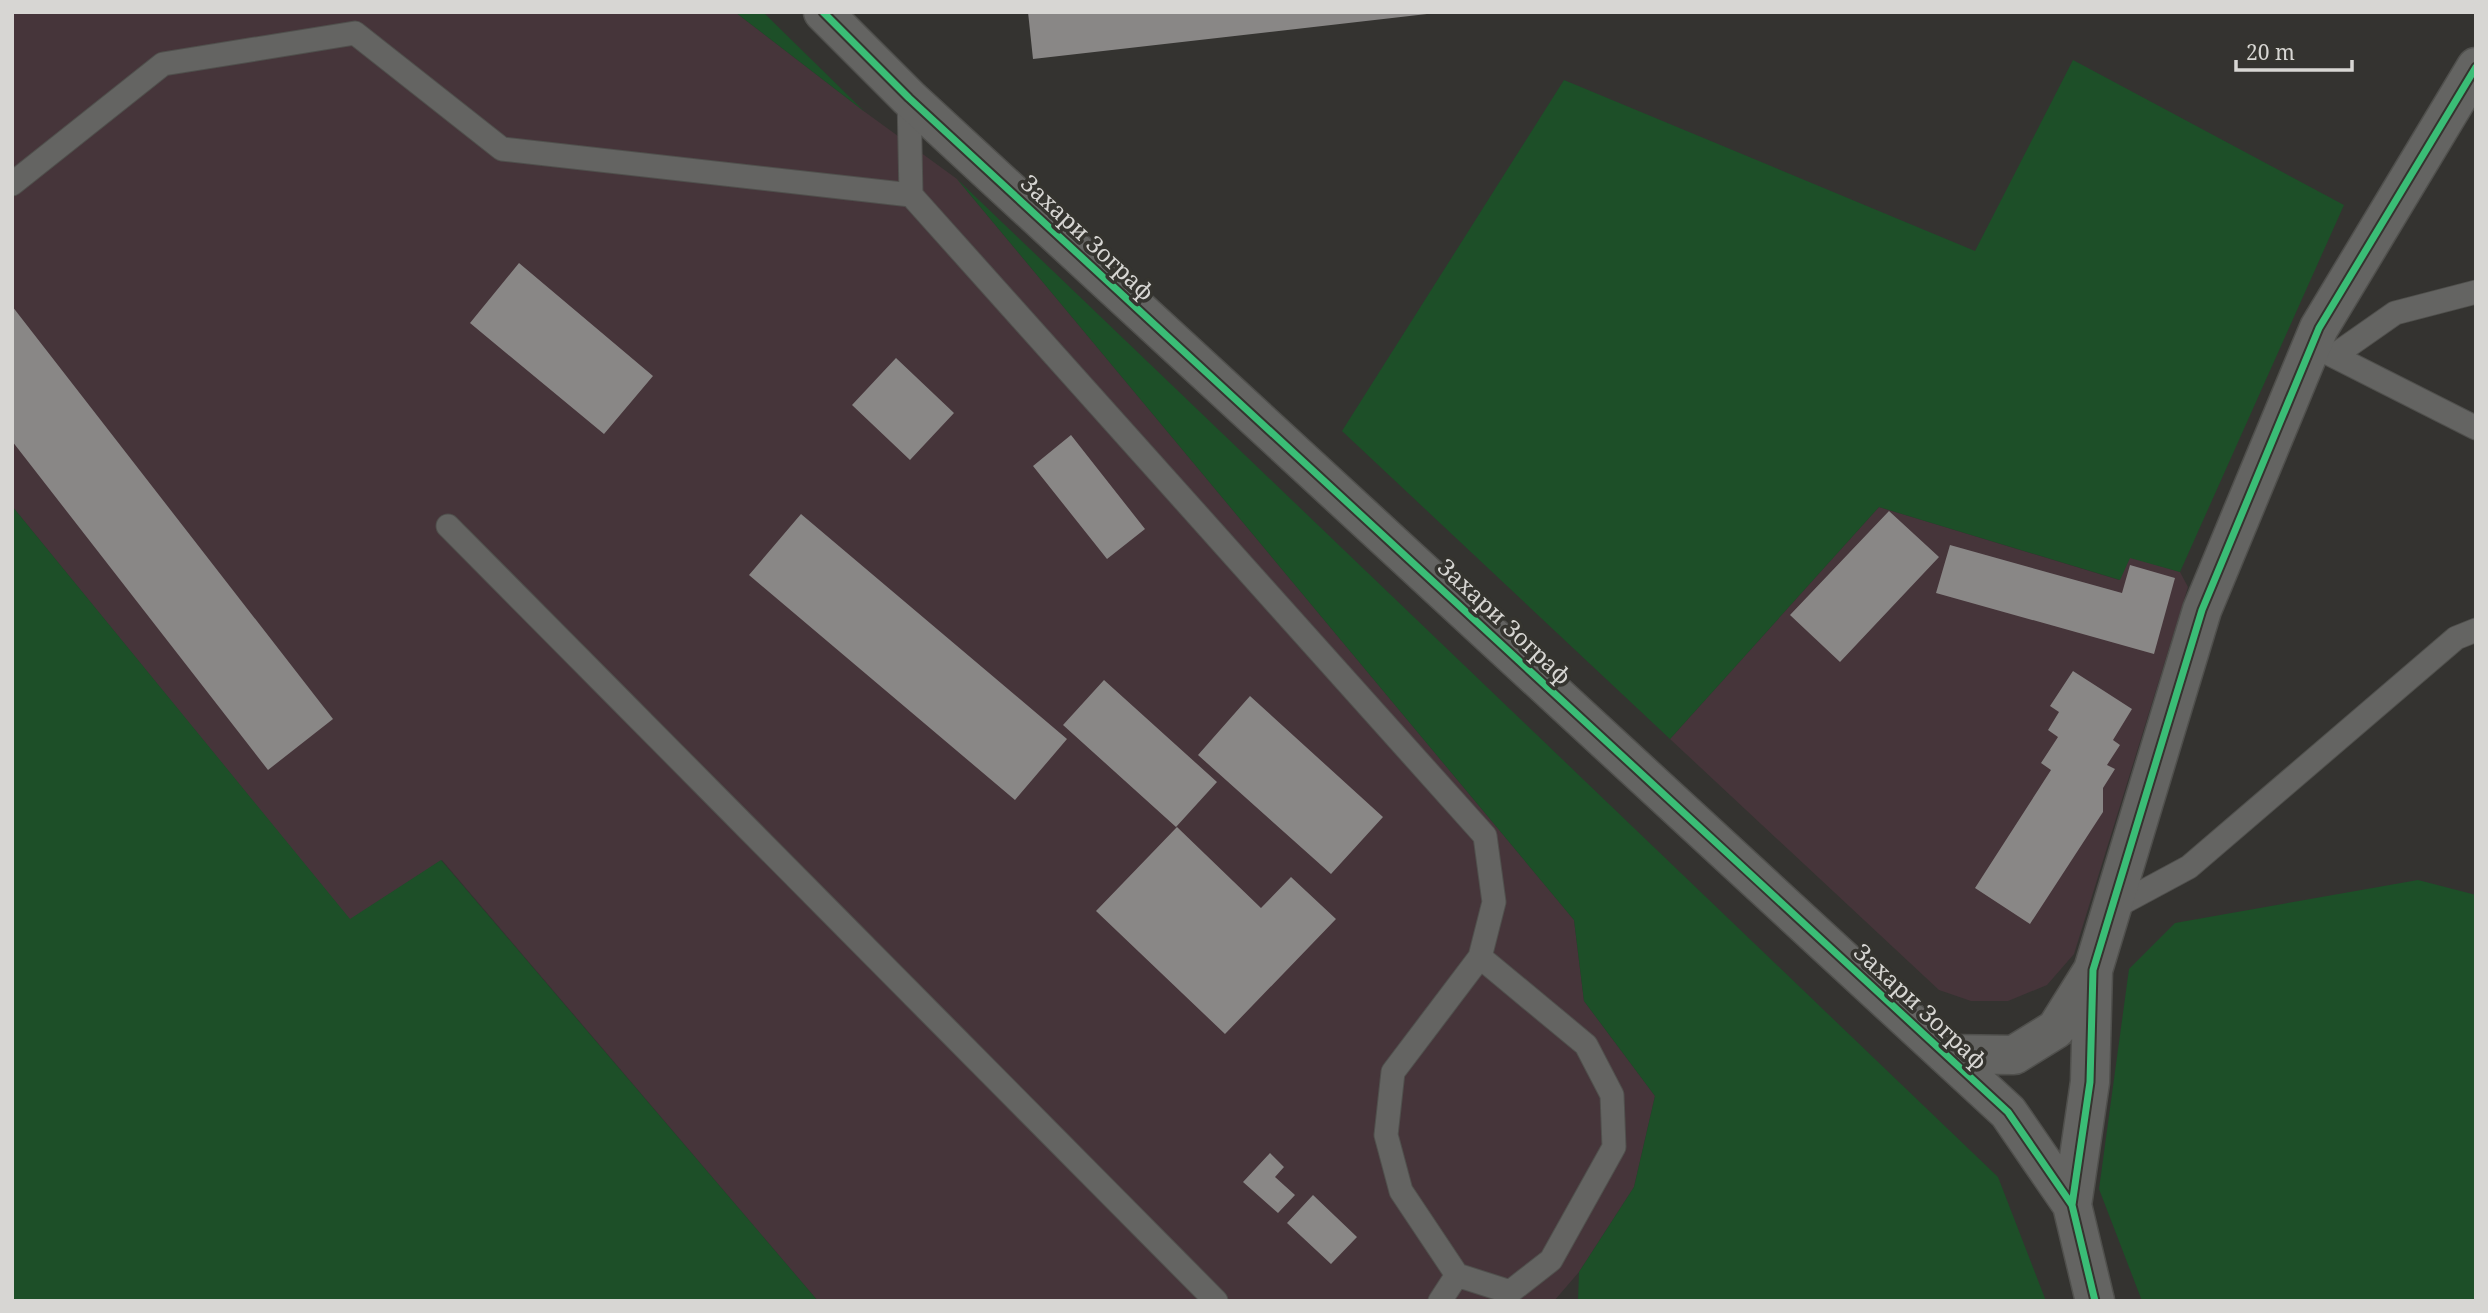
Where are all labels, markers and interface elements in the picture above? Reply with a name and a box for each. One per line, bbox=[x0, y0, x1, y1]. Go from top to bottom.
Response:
scale bar bbox=[2236, 28, 2352, 72]
text: 20 m bbox=[2246, 38, 2295, 66]
street label: Захари Зограф bbox=[1014, 167, 1162, 307]
street label: Захари Зограф bbox=[1431, 551, 1579, 691]
street label: Захари Зограф bbox=[1847, 936, 1995, 1076]

